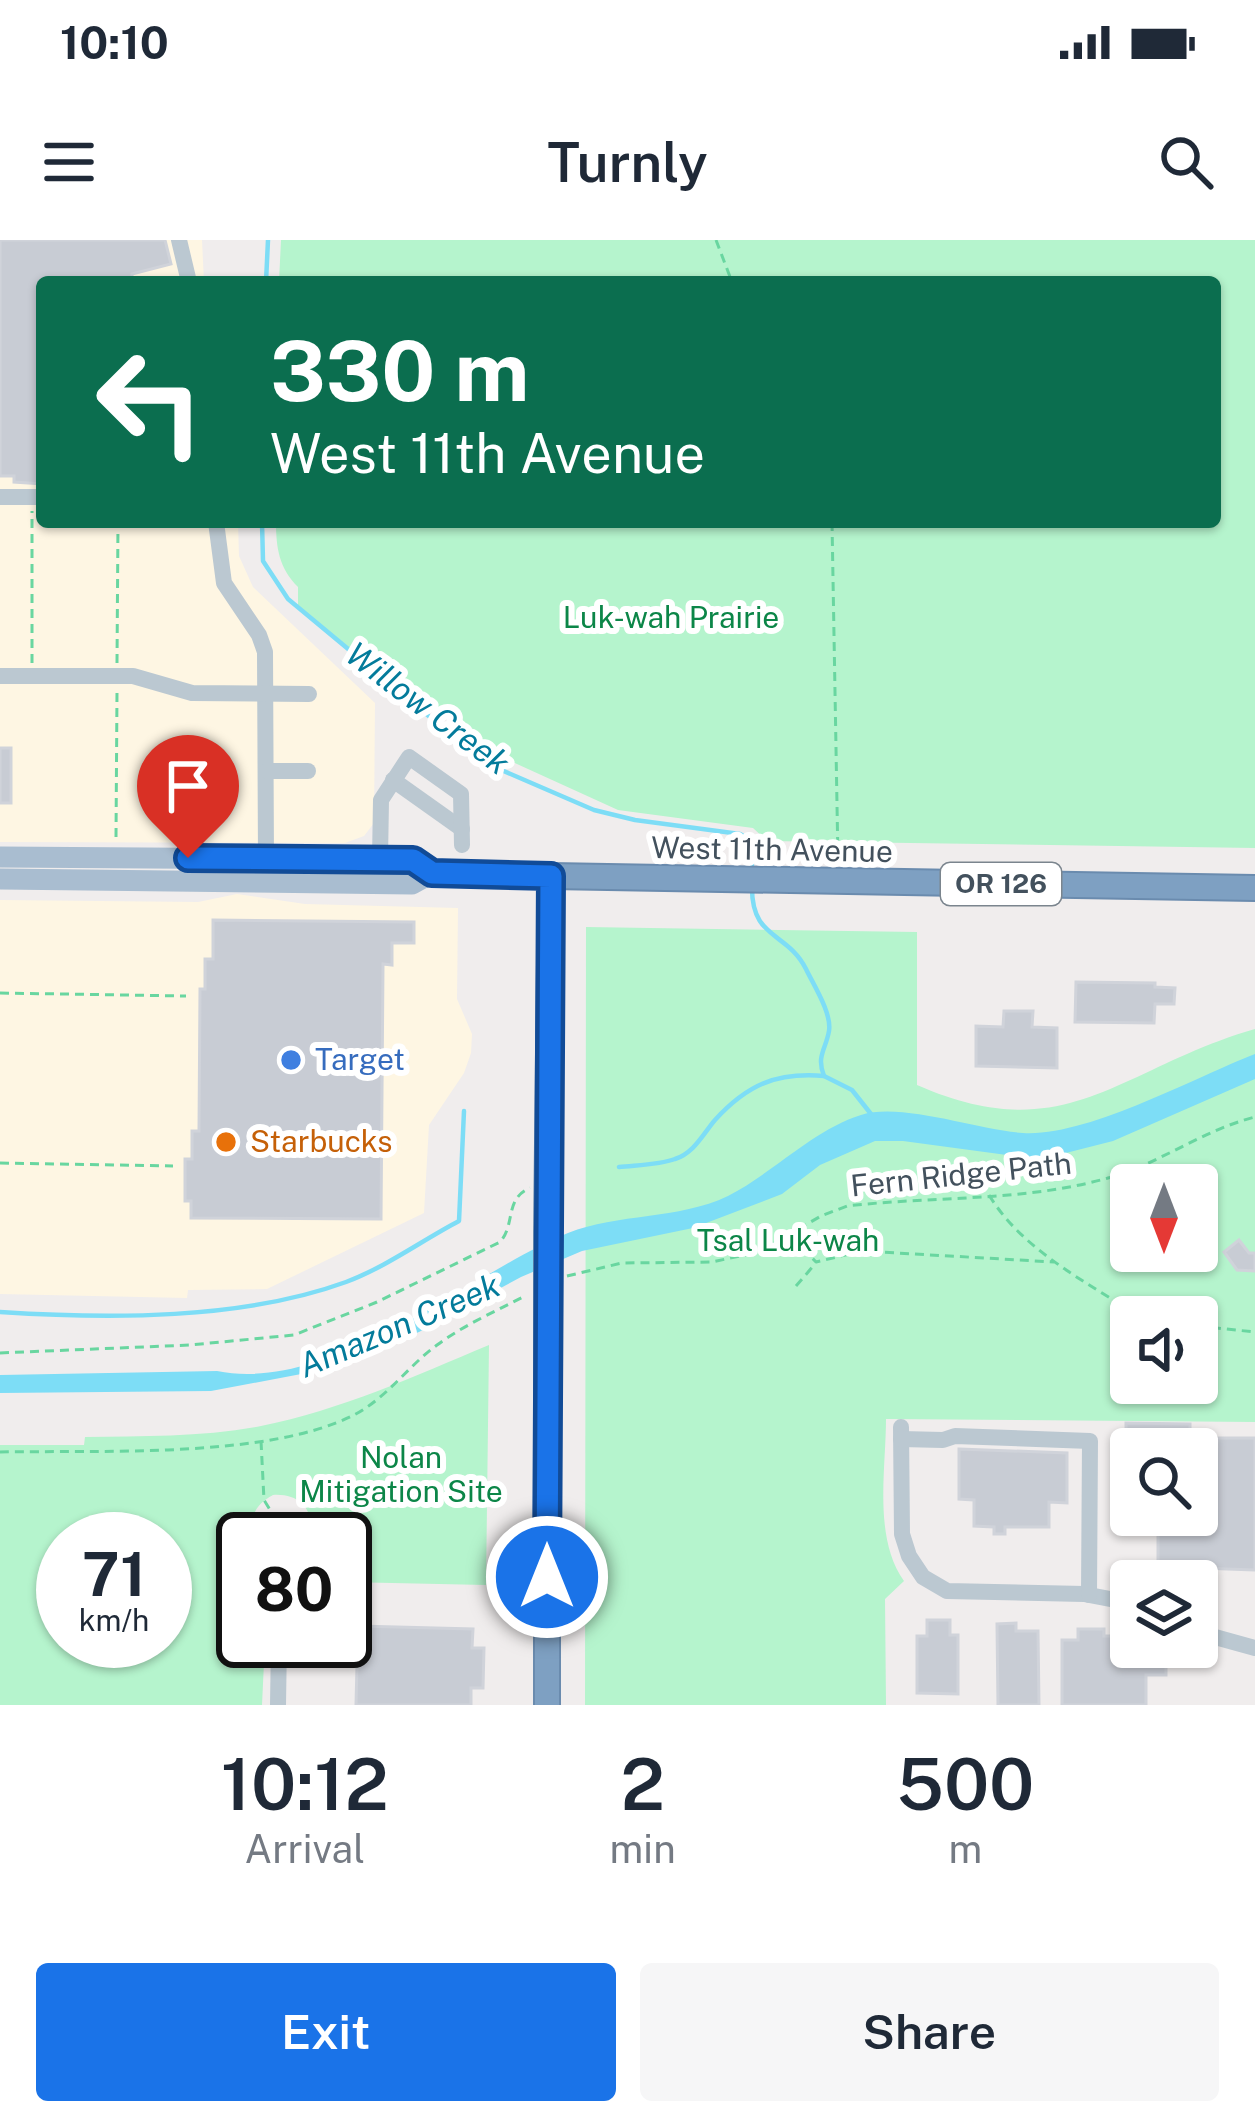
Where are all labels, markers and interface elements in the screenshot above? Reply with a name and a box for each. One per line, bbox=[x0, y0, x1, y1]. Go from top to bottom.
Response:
text: 10:10 bbox=[60, 16, 169, 69]
icon: menu bbox=[36, 129, 102, 195]
icon: search bbox=[1153, 129, 1219, 195]
text: Turnly bbox=[547, 131, 708, 194]
text: 330 m bbox=[270, 321, 530, 420]
icon: left bbox=[72, 324, 228, 480]
text: West 11th Avenue bbox=[270, 422, 705, 485]
park label: Luk-wah Prairie bbox=[563, 599, 779, 635]
water label: Willow Creek bbox=[339, 634, 517, 782]
pin bbox=[137, 735, 239, 858]
icon: arrive bbox=[155, 753, 221, 819]
street label: West 11th Avenue bbox=[651, 829, 893, 869]
road number: OR 126 bbox=[941, 863, 1061, 905]
place label: Target bbox=[315, 1041, 405, 1077]
marker: Target bbox=[278, 1047, 304, 1073]
place label: Starbucks bbox=[250, 1123, 392, 1159]
marker: Starbucks bbox=[213, 1129, 239, 1155]
street label: Fern Ridge Path bbox=[849, 1144, 1073, 1204]
north arrow bbox=[1110, 1164, 1218, 1272]
map controls bbox=[1110, 1164, 1218, 1668]
park label: Tsal Luk-wah bbox=[697, 1222, 879, 1258]
water label: Amazon Creek bbox=[293, 1266, 505, 1384]
button: sound bbox=[1110, 1296, 1218, 1404]
button: search bbox=[1110, 1428, 1218, 1536]
park label: Nolan Mitigation Site bbox=[299, 1439, 503, 1509]
speed limit sign: 80 bbox=[216, 1512, 372, 1668]
position arrow bbox=[484, 1514, 610, 1640]
text: 71 bbox=[82, 1539, 146, 1610]
button: layers bbox=[1110, 1560, 1218, 1668]
text: km/h bbox=[79, 1602, 149, 1638]
text: 10:12 bbox=[221, 1742, 389, 1826]
text: 2 bbox=[620, 1742, 665, 1826]
text: 500 bbox=[896, 1742, 1034, 1826]
text: Arrival bbox=[245, 1826, 365, 1872]
text: min bbox=[610, 1826, 676, 1872]
text: m bbox=[948, 1826, 982, 1872]
button: Exit bbox=[36, 1963, 616, 2101]
button: Share bbox=[640, 1963, 1219, 2101]

